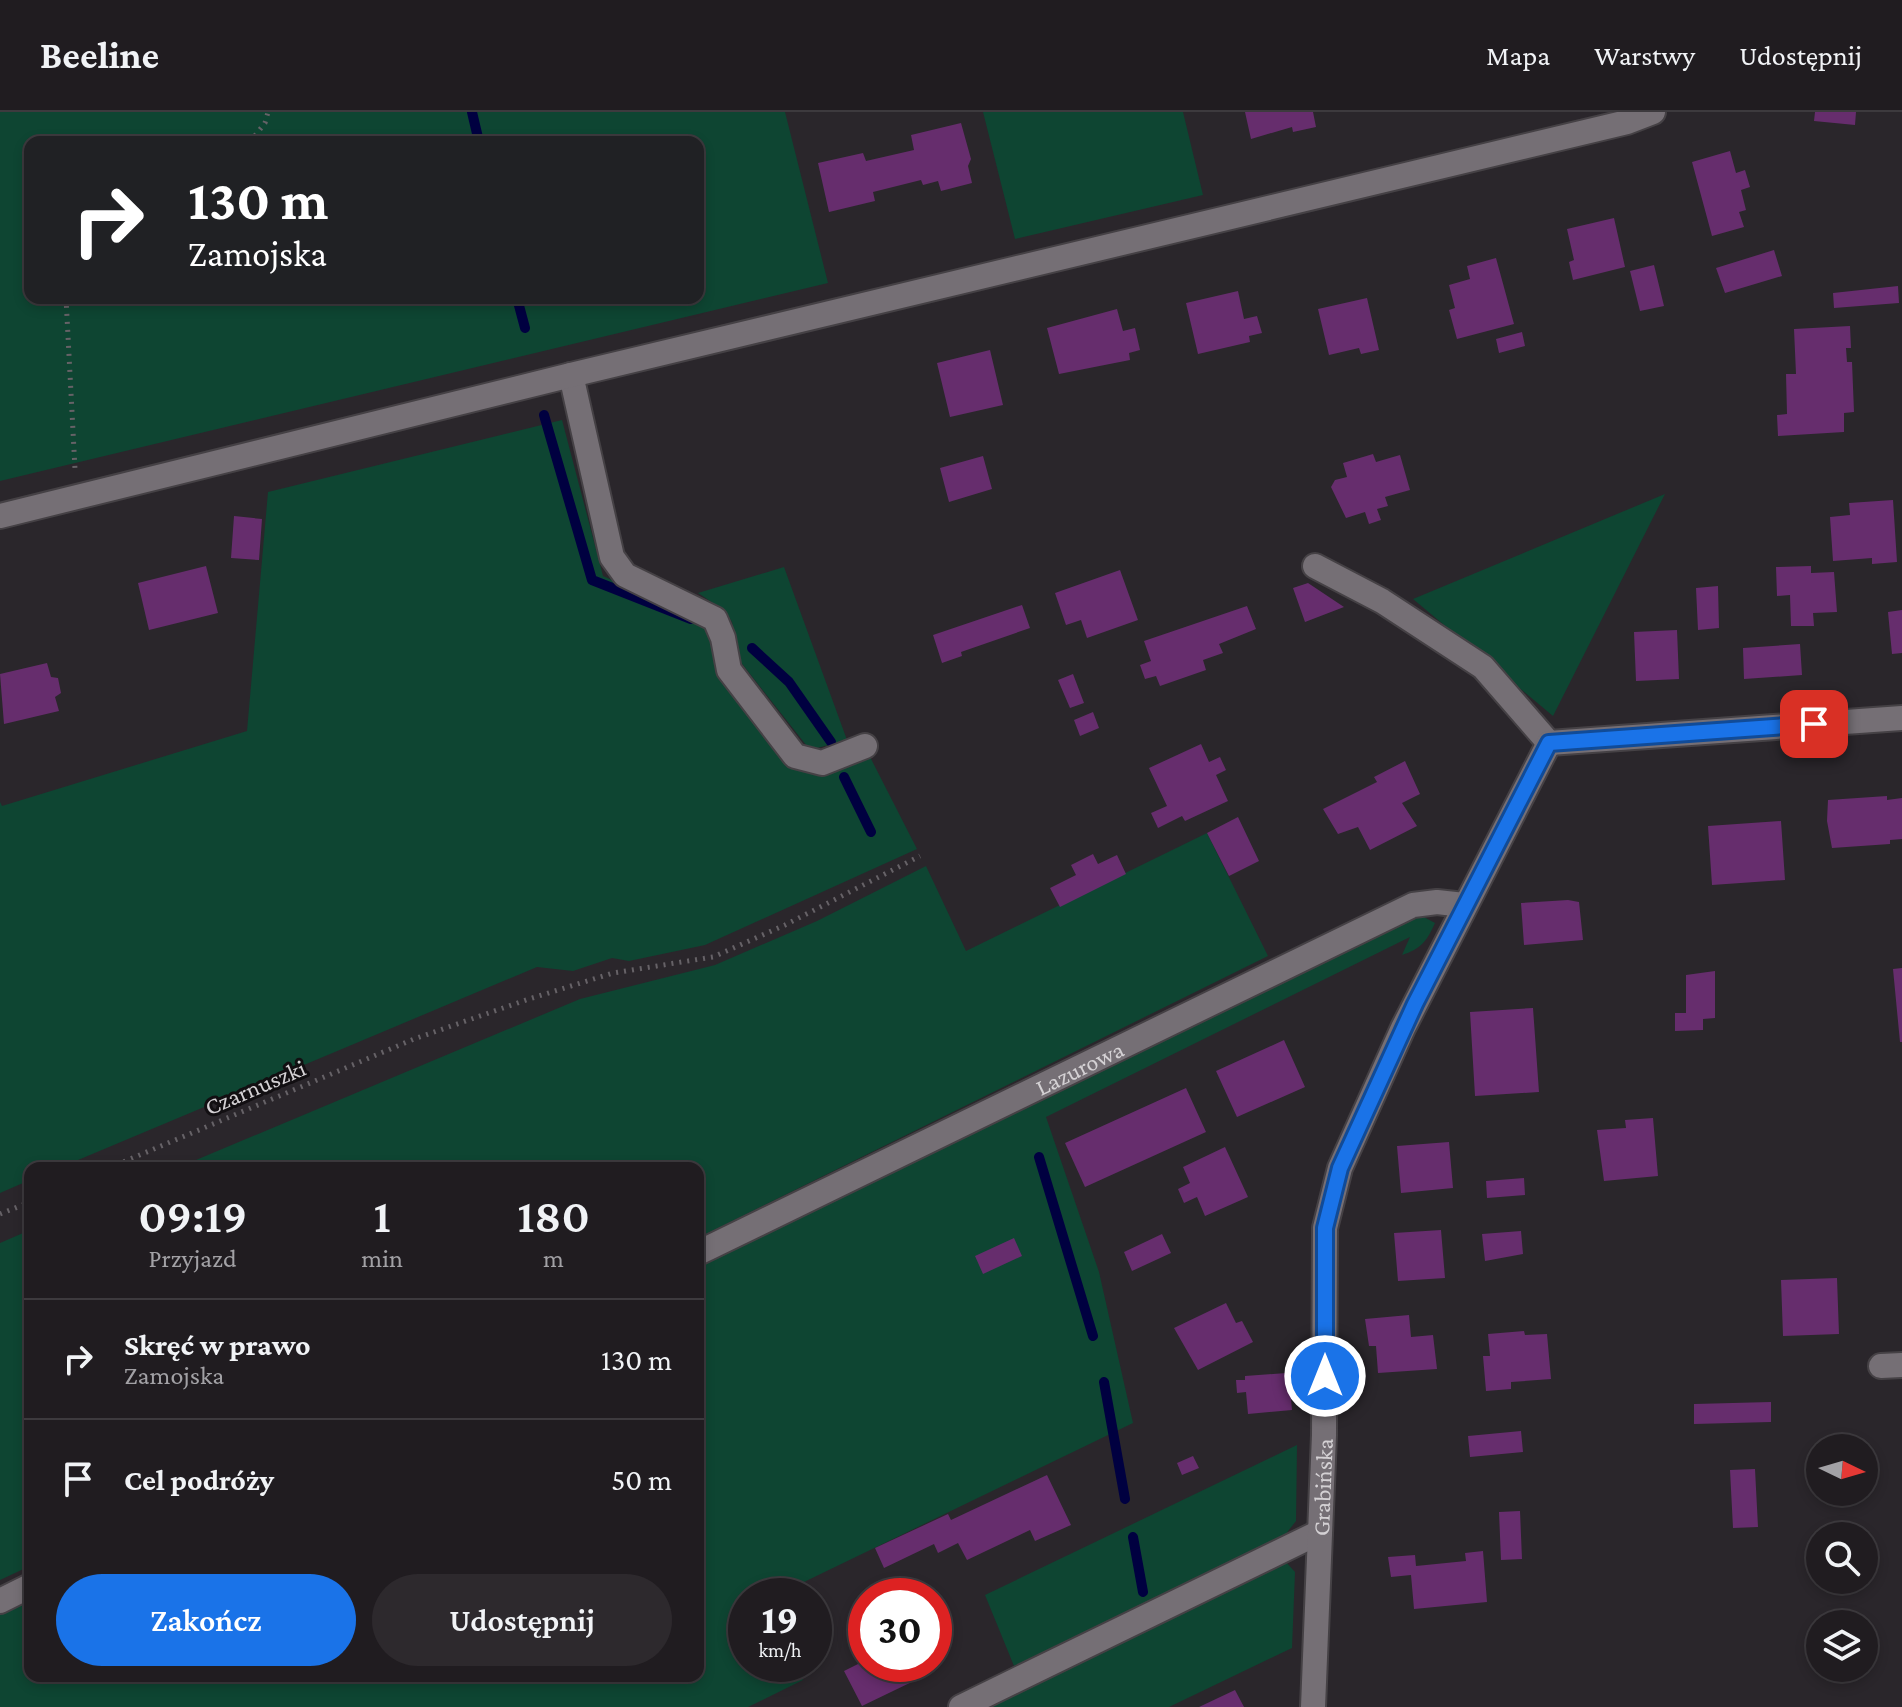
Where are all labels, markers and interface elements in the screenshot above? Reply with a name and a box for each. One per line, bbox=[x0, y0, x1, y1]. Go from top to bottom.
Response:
text: Beeline bbox=[40, 34, 159, 76]
text: Mapa bbox=[1486, 40, 1550, 71]
text: Warstwy bbox=[1594, 40, 1695, 71]
text: Udostępnij bbox=[1739, 40, 1862, 71]
icon: right bbox=[56, 168, 160, 272]
text: 130 m bbox=[188, 169, 329, 231]
text: Zamojska bbox=[188, 234, 327, 274]
pin bbox=[1780, 690, 1848, 758]
icon: arrive bbox=[1792, 702, 1836, 746]
street label: Lazurowa bbox=[1031, 1035, 1128, 1100]
street label: Czarnuszki bbox=[201, 1054, 309, 1120]
text: 09:19 bbox=[138, 1189, 247, 1242]
text: 1 bbox=[374, 1189, 391, 1242]
text: 180 bbox=[517, 1189, 590, 1242]
text: Przyjazd bbox=[149, 1244, 237, 1273]
text: min bbox=[361, 1244, 403, 1273]
text: m bbox=[543, 1244, 564, 1273]
text: Skręć w prawo bbox=[124, 1328, 311, 1361]
position arrow bbox=[1283, 1334, 1367, 1418]
icon: right bbox=[56, 1337, 100, 1381]
text: 130 m bbox=[601, 1343, 672, 1376]
text: Zamojska bbox=[124, 1361, 224, 1390]
north arrow bbox=[1806, 1434, 1878, 1506]
map controls bbox=[1806, 1434, 1878, 1682]
street label: Grabińska bbox=[1306, 1438, 1337, 1537]
icon: arrive bbox=[56, 1457, 100, 1501]
text: Cel podróży bbox=[124, 1463, 274, 1496]
text: 50 m bbox=[611, 1463, 672, 1496]
button: search bbox=[1806, 1522, 1878, 1594]
button: Zakończ bbox=[56, 1574, 356, 1666]
button: Udostępnij bbox=[372, 1574, 672, 1666]
speed limit sign: 30 bbox=[848, 1578, 952, 1682]
text: 19 bbox=[762, 1597, 798, 1642]
button: layers bbox=[1806, 1610, 1878, 1682]
text: km/h bbox=[758, 1639, 802, 1661]

